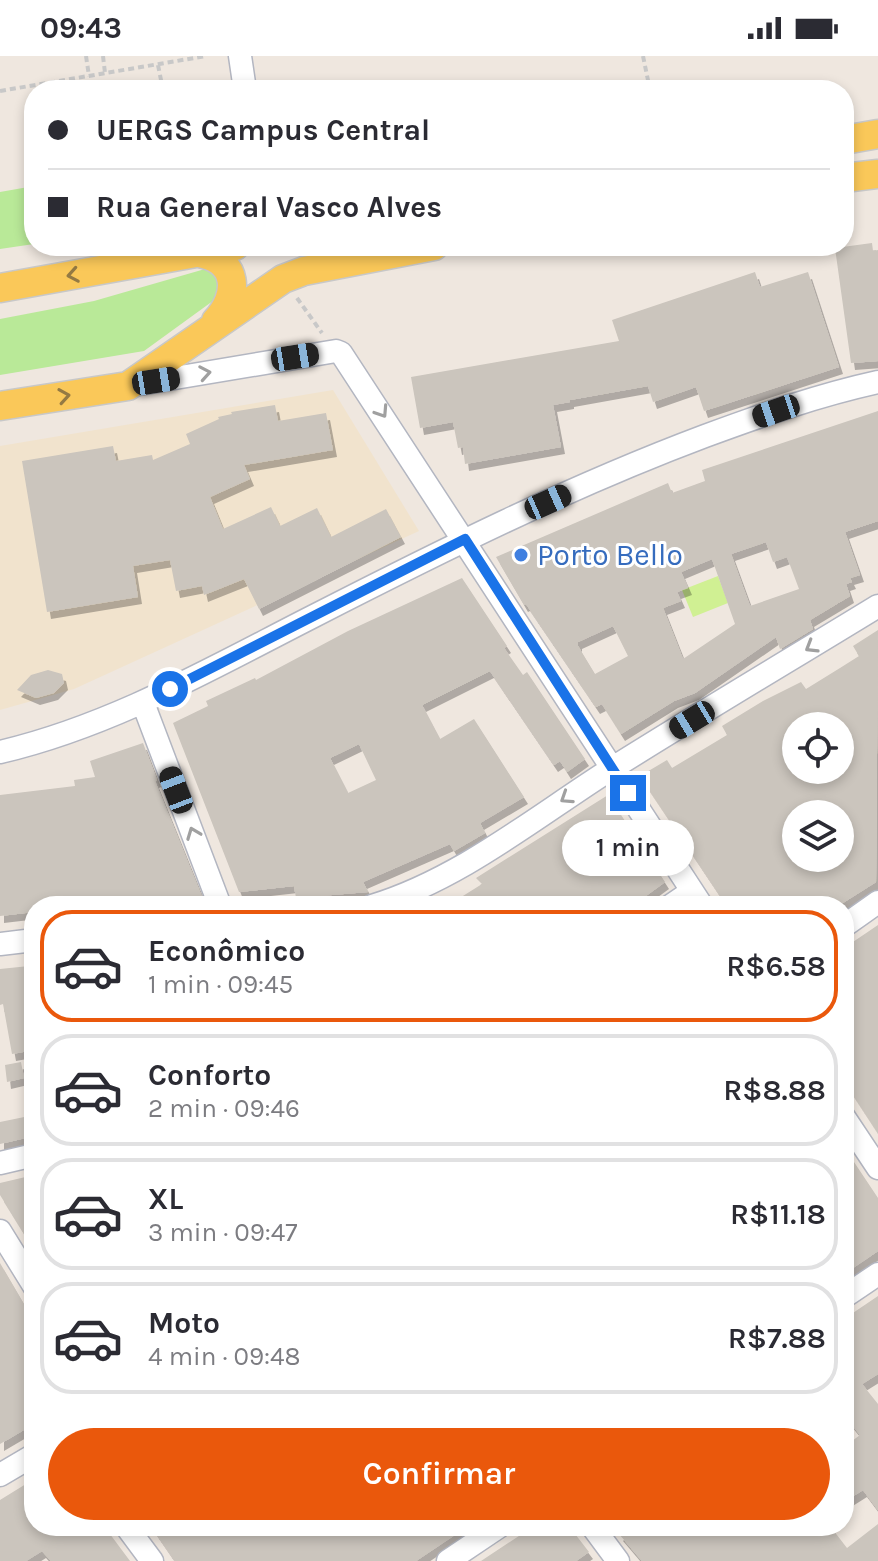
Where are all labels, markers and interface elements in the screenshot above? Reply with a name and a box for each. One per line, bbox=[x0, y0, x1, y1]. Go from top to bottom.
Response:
text: 09:43 bbox=[40, 10, 122, 46]
text: UERGS Campus Central bbox=[96, 112, 430, 148]
text: Rua General Vasco Alves bbox=[96, 189, 442, 225]
one-way arrow bbox=[66, 266, 80, 283]
car bbox=[269, 341, 321, 373]
car bbox=[130, 365, 182, 397]
one-way arrow bbox=[198, 365, 211, 382]
one-way arrow bbox=[57, 388, 71, 405]
car bbox=[749, 392, 803, 430]
one-way arrow bbox=[372, 404, 387, 418]
car bbox=[521, 481, 575, 523]
place label: Porto Bello bbox=[537, 537, 683, 573]
marker: Porto Bello bbox=[512, 546, 530, 564]
one-way arrow bbox=[805, 637, 820, 653]
route start bbox=[152, 671, 188, 707]
car bbox=[665, 697, 719, 743]
map controls bbox=[782, 712, 854, 872]
button: locate bbox=[782, 712, 854, 784]
car bbox=[156, 763, 196, 817]
route end bbox=[610, 775, 646, 811]
one-way arrow bbox=[560, 789, 575, 804]
button: layers bbox=[782, 800, 854, 872]
callout: 1 min bbox=[562, 821, 694, 877]
one-way arrow bbox=[186, 827, 203, 841]
text: 1 min bbox=[596, 832, 660, 863]
icon: car bbox=[52, 930, 124, 1002]
text: Econômico bbox=[148, 933, 305, 969]
text: R$6.58 bbox=[726, 948, 826, 984]
text: 1 min · 09:45 bbox=[148, 969, 293, 1000]
icon: car bbox=[52, 1054, 124, 1126]
text: Conforto bbox=[148, 1057, 271, 1093]
text: R$8.88 bbox=[723, 1072, 826, 1108]
text: 2 min · 09:46 bbox=[148, 1093, 300, 1124]
icon: car bbox=[52, 1178, 124, 1250]
text: XL bbox=[148, 1181, 183, 1217]
text: R$11.18 bbox=[730, 1196, 826, 1232]
text: 3 min · 09:47 bbox=[148, 1217, 298, 1248]
icon: car bbox=[52, 1302, 124, 1374]
text: Moto bbox=[148, 1305, 220, 1341]
text: R$7.88 bbox=[728, 1320, 826, 1356]
text: 4 min · 09:48 bbox=[148, 1341, 300, 1372]
button: Confirmar bbox=[48, 1428, 830, 1520]

